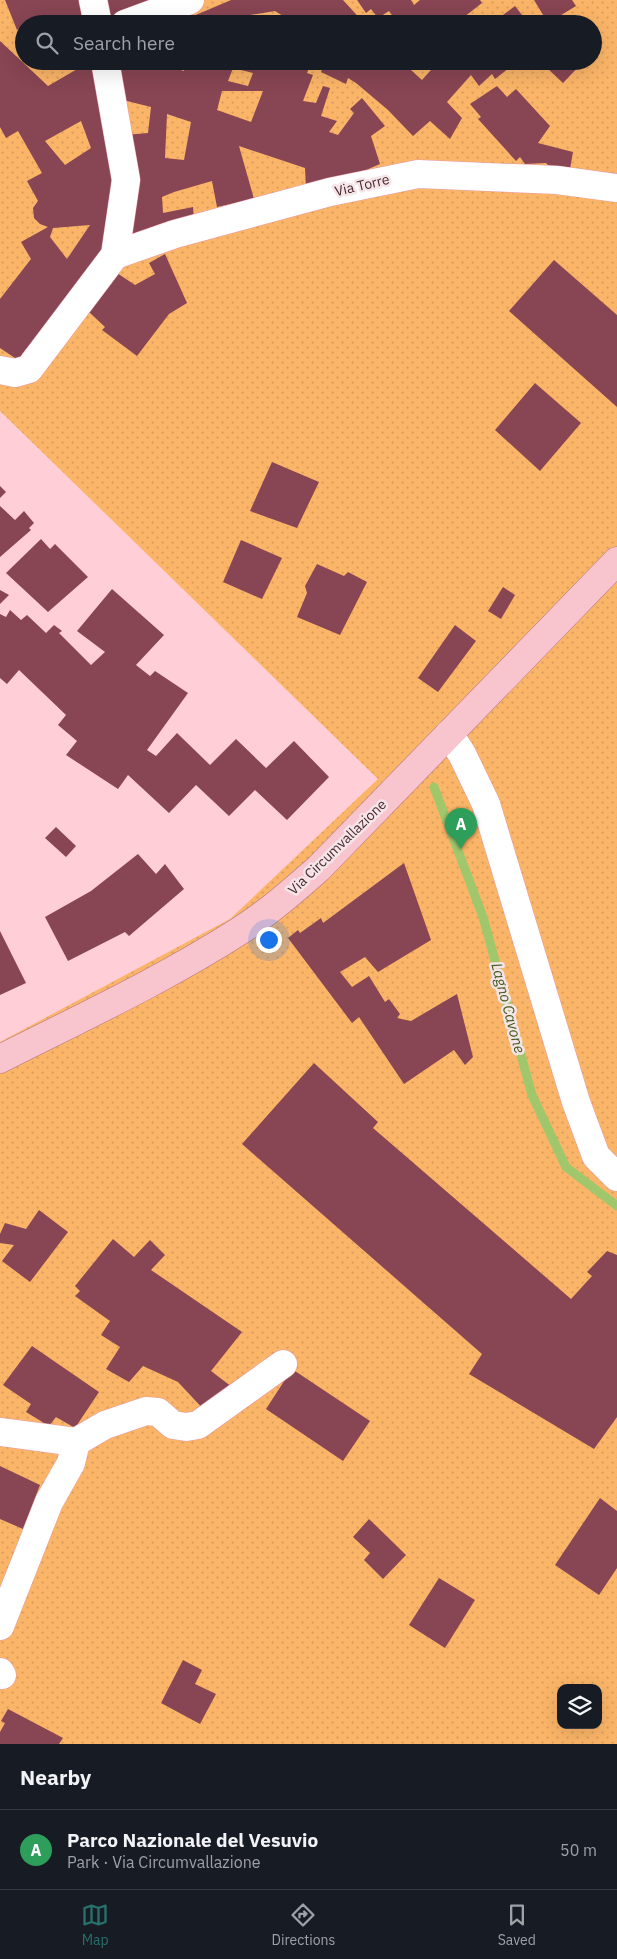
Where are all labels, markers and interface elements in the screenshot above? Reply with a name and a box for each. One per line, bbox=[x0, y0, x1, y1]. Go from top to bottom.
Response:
search box bbox=[15, 15, 602, 70]
icon: search bbox=[33, 29, 61, 57]
text: Search here bbox=[73, 31, 175, 55]
street label: Via Torre bbox=[333, 170, 391, 200]
street label: Via Circumvallazione bbox=[284, 795, 390, 899]
pin: A bbox=[445, 808, 477, 849]
your location bbox=[256, 927, 282, 953]
water label: Lagno Cavone bbox=[487, 961, 530, 1055]
map controls bbox=[557, 1684, 602, 1729]
button: layers bbox=[557, 1684, 602, 1729]
text: Nearby bbox=[20, 1763, 91, 1791]
text: Parco Nazionale del Vesuvio bbox=[67, 1828, 318, 1852]
text: A bbox=[31, 1840, 41, 1860]
text: 50 m bbox=[560, 1840, 597, 1860]
text: Park · Via Circumvallazione bbox=[67, 1852, 261, 1872]
tab: Map bbox=[81, 1901, 109, 1949]
tab: Directions bbox=[272, 1901, 335, 1949]
tab: Saved bbox=[498, 1901, 536, 1949]

